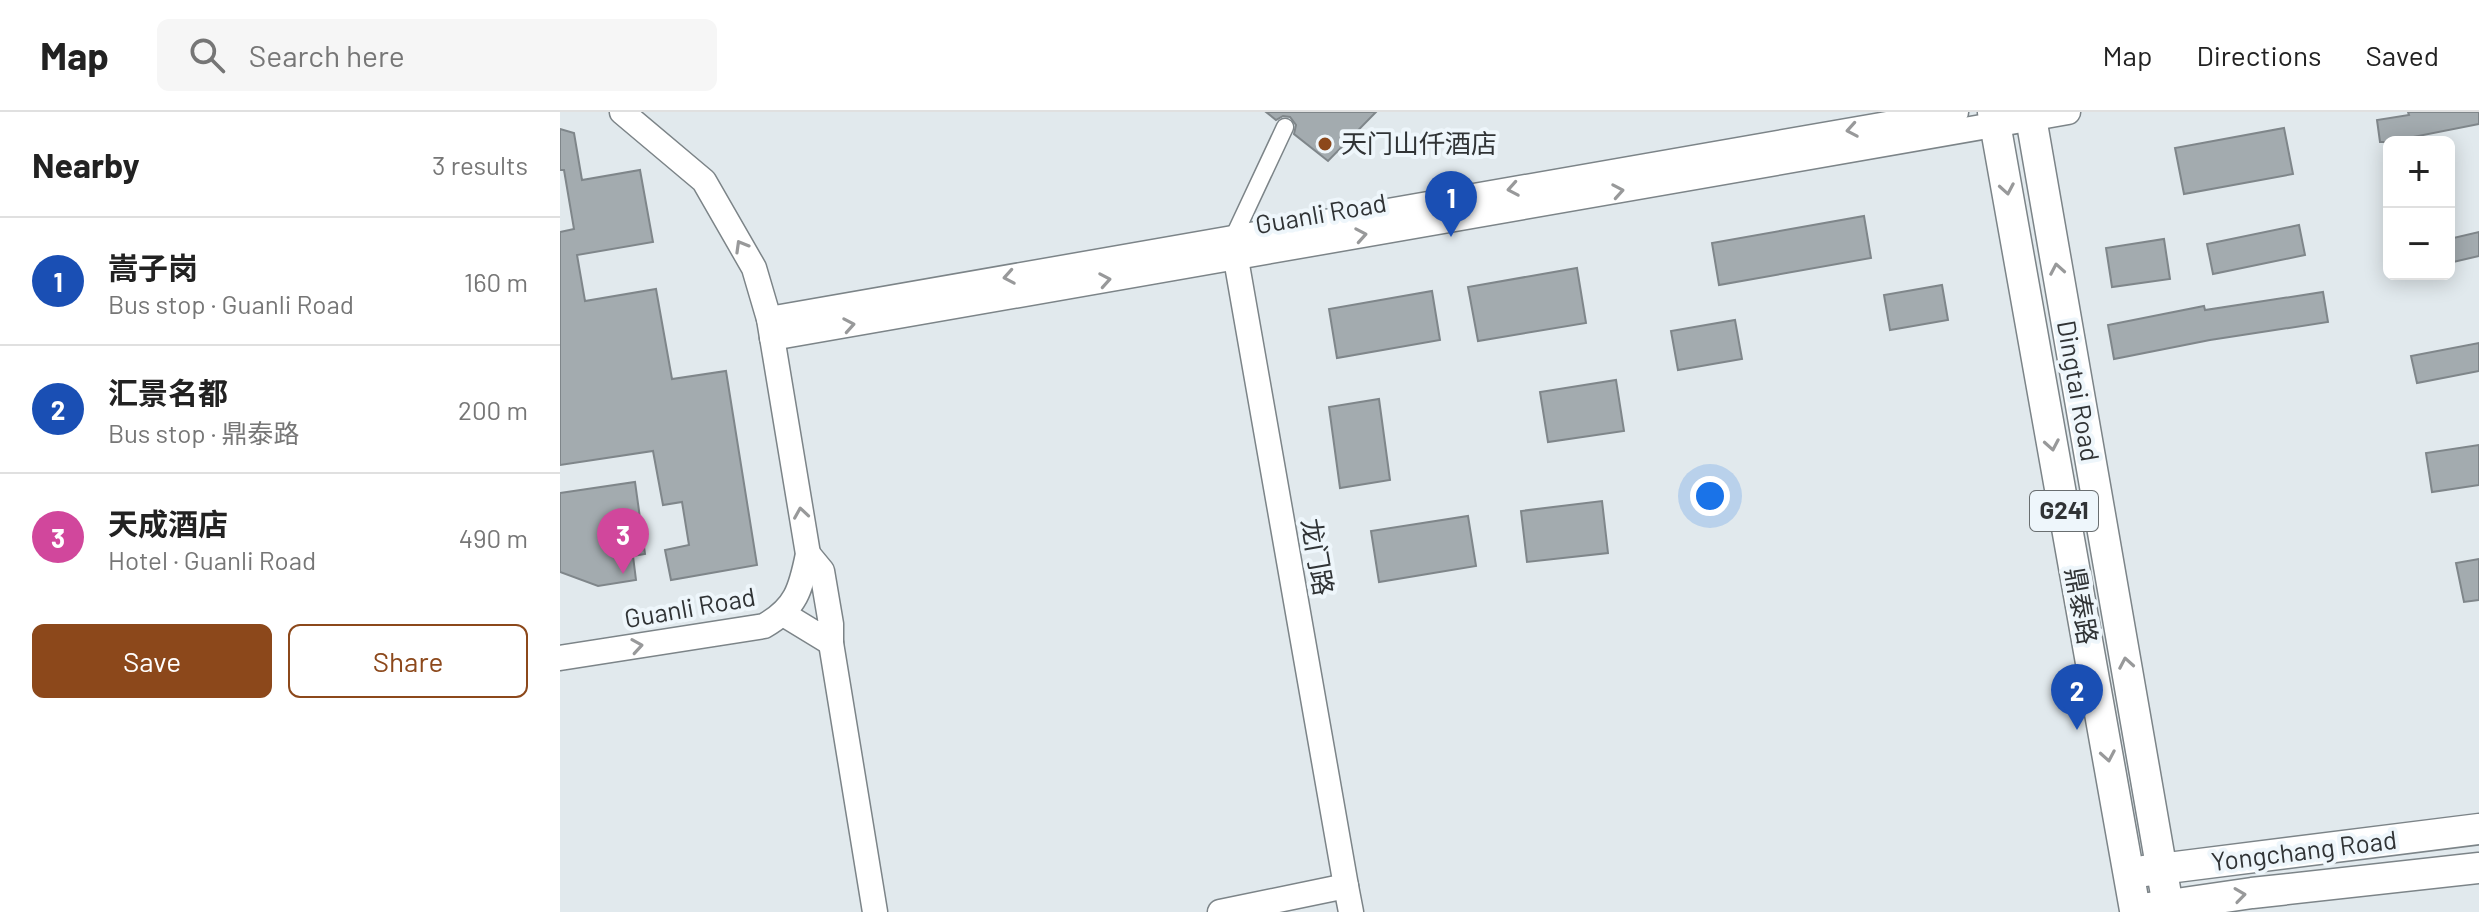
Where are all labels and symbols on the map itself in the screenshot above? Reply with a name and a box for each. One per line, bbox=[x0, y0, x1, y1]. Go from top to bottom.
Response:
one-way arrow bbox=[1845, 121, 1859, 138]
place label: 天门山仟酒店 bbox=[1341, 127, 1497, 158]
marker: 天门山仟酒店 bbox=[1316, 135, 1334, 153]
pin: 1 bbox=[1425, 171, 1477, 237]
one-way arrow bbox=[1506, 180, 1520, 197]
one-way arrow bbox=[1998, 182, 2015, 196]
one-way arrow bbox=[1611, 183, 1624, 200]
street label: Guanli Road bbox=[1253, 186, 1389, 239]
one-way arrow bbox=[1355, 228, 1368, 245]
one-way arrow bbox=[735, 241, 751, 255]
one-way arrow bbox=[2050, 263, 2067, 276]
one-way arrow bbox=[1002, 268, 1015, 285]
one-way arrow bbox=[1099, 273, 1112, 290]
one-way arrow bbox=[842, 317, 856, 334]
street label: Dingtai Road bbox=[2052, 318, 2107, 464]
one-way arrow bbox=[2043, 438, 2060, 452]
your location bbox=[1690, 476, 1730, 516]
road number: G241 bbox=[2030, 491, 2098, 531]
one-way arrow bbox=[793, 506, 810, 519]
pin: 3 bbox=[597, 508, 649, 574]
street label: 龙门路 bbox=[1296, 516, 1341, 598]
street label: 鼎泰路 bbox=[2060, 565, 2105, 647]
street label: Guanli Road bbox=[622, 580, 758, 633]
one-way arrow bbox=[630, 638, 644, 655]
one-way arrow bbox=[2118, 657, 2135, 670]
pin: 2 bbox=[2051, 664, 2103, 730]
one-way arrow bbox=[2098, 749, 2115, 763]
street label: Yongchang Road bbox=[2209, 823, 2398, 876]
one-way arrow bbox=[2233, 887, 2247, 904]

